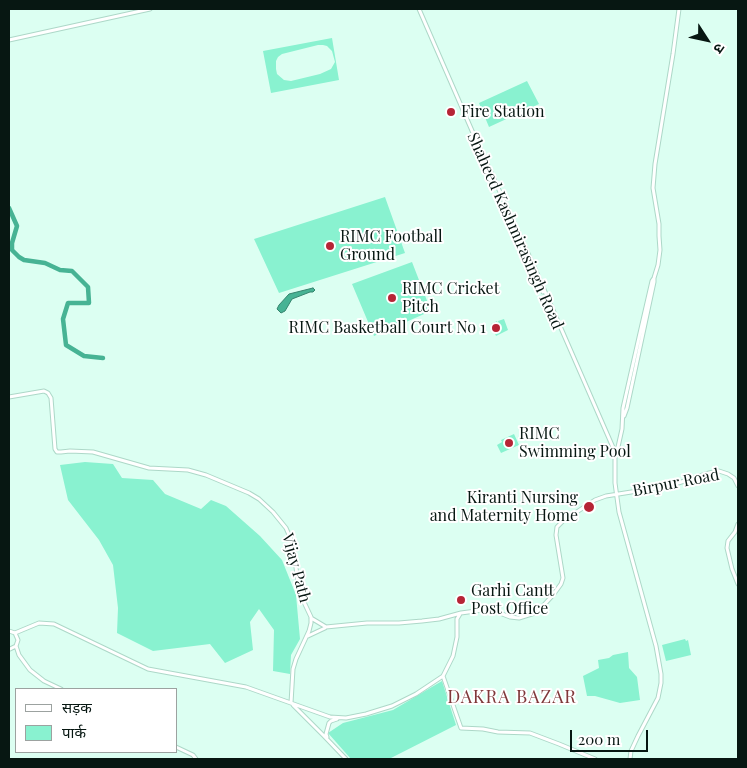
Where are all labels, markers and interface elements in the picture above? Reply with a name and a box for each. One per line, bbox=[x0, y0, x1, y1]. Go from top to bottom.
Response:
north arrow bbox=[682, 15, 732, 65]
text: उ bbox=[710, 40, 730, 58]
place label: Fire Station bbox=[461, 102, 545, 122]
marker: Fire Station bbox=[445, 106, 457, 118]
street label: Shaheed Kashmirasingh Road bbox=[463, 130, 567, 332]
place label: RIMC Football Ground bbox=[340, 227, 443, 265]
marker: RIMC Football Ground bbox=[324, 240, 336, 252]
place label: RIMC Cricket Pitch bbox=[402, 279, 499, 317]
marker: RIMC Cricket Pitch bbox=[386, 292, 398, 304]
place label: RIMC Basketball Court No 1 bbox=[289, 318, 486, 338]
marker: RIMC Basketball Court No 1 bbox=[490, 322, 502, 334]
place label: RIMC Swimming Pool bbox=[519, 424, 631, 462]
marker: RIMC Swimming Pool bbox=[503, 437, 515, 449]
street label: Birpur Road bbox=[631, 465, 721, 501]
place label: Kiranti Nursing and Maternity Home bbox=[430, 488, 578, 526]
marker: Kiranti Nursing and Maternity Home bbox=[582, 500, 596, 514]
street label: Vijay Path bbox=[278, 531, 314, 605]
place label: Garhi Cantt Post Office bbox=[471, 581, 554, 619]
marker: Garhi Cantt Post Office bbox=[455, 594, 467, 606]
district label: DAKRA BAZAR bbox=[446, 686, 578, 708]
legend bbox=[15, 688, 178, 753]
text: सड़क bbox=[62, 697, 92, 717]
scale bar bbox=[572, 720, 650, 752]
text: पार्क bbox=[62, 722, 86, 742]
text: 200 m bbox=[578, 729, 620, 749]

